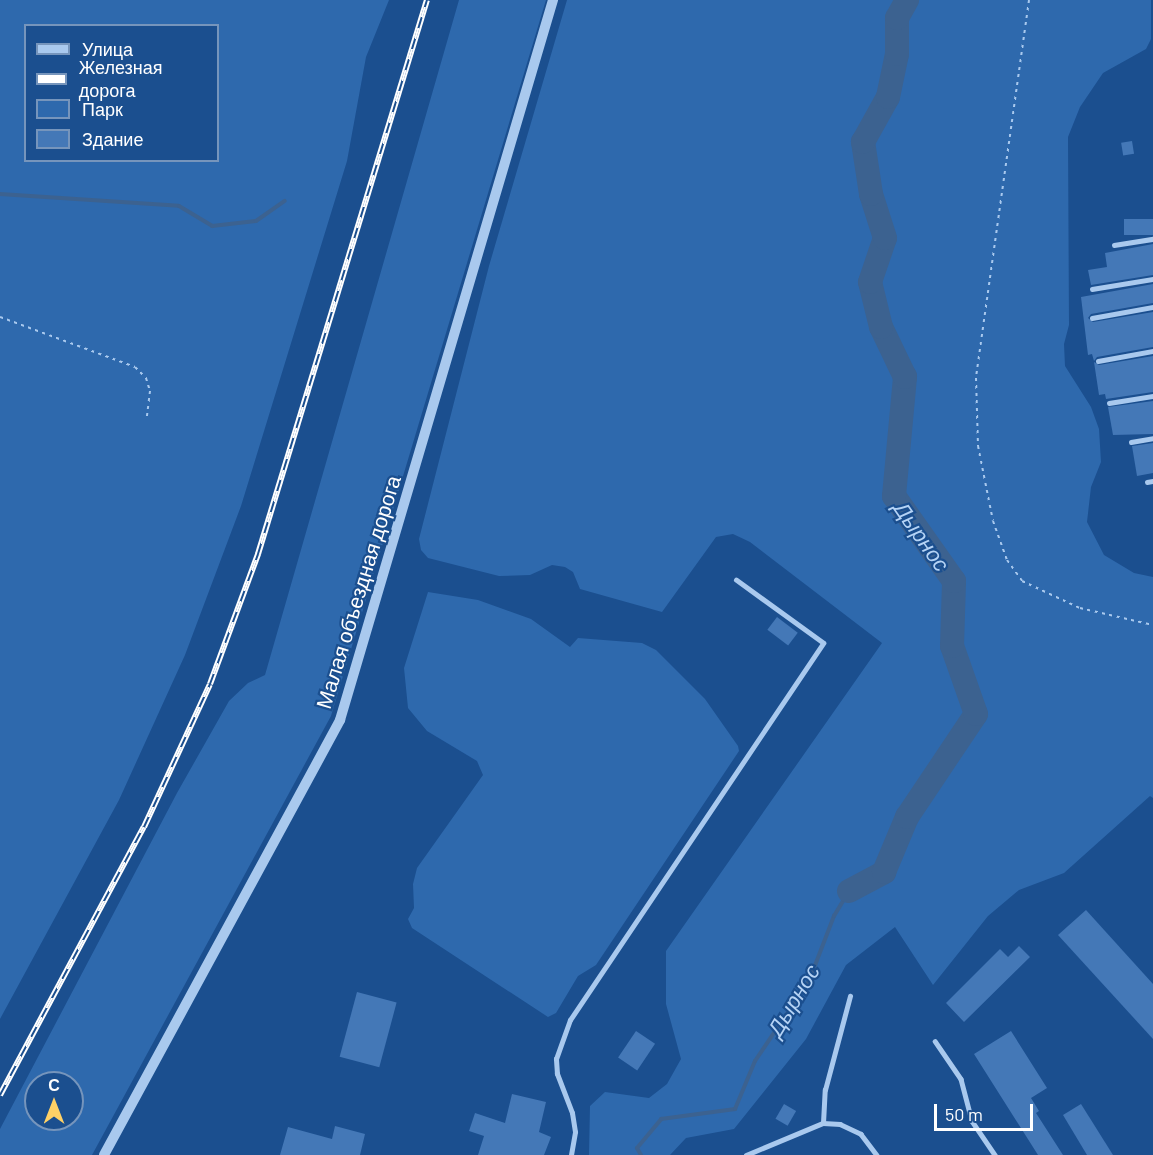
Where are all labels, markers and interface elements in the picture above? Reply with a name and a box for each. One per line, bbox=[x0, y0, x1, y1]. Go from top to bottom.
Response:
legend bbox=[24, 24, 219, 162]
text: Улица bbox=[82, 38, 133, 60]
text: Железная дорога bbox=[79, 56, 163, 101]
text: Парк bbox=[82, 98, 123, 120]
text: Здание bbox=[82, 128, 143, 150]
street label: Малая объездная дорога bbox=[310, 472, 406, 712]
water label: Дырнос bbox=[888, 496, 956, 576]
water label: Дырнос bbox=[761, 959, 825, 1041]
north arrow bbox=[24, 1071, 84, 1131]
text: С bbox=[48, 1075, 60, 1094]
scale bar bbox=[937, 1092, 1036, 1130]
text: 50 m bbox=[945, 1103, 983, 1125]

